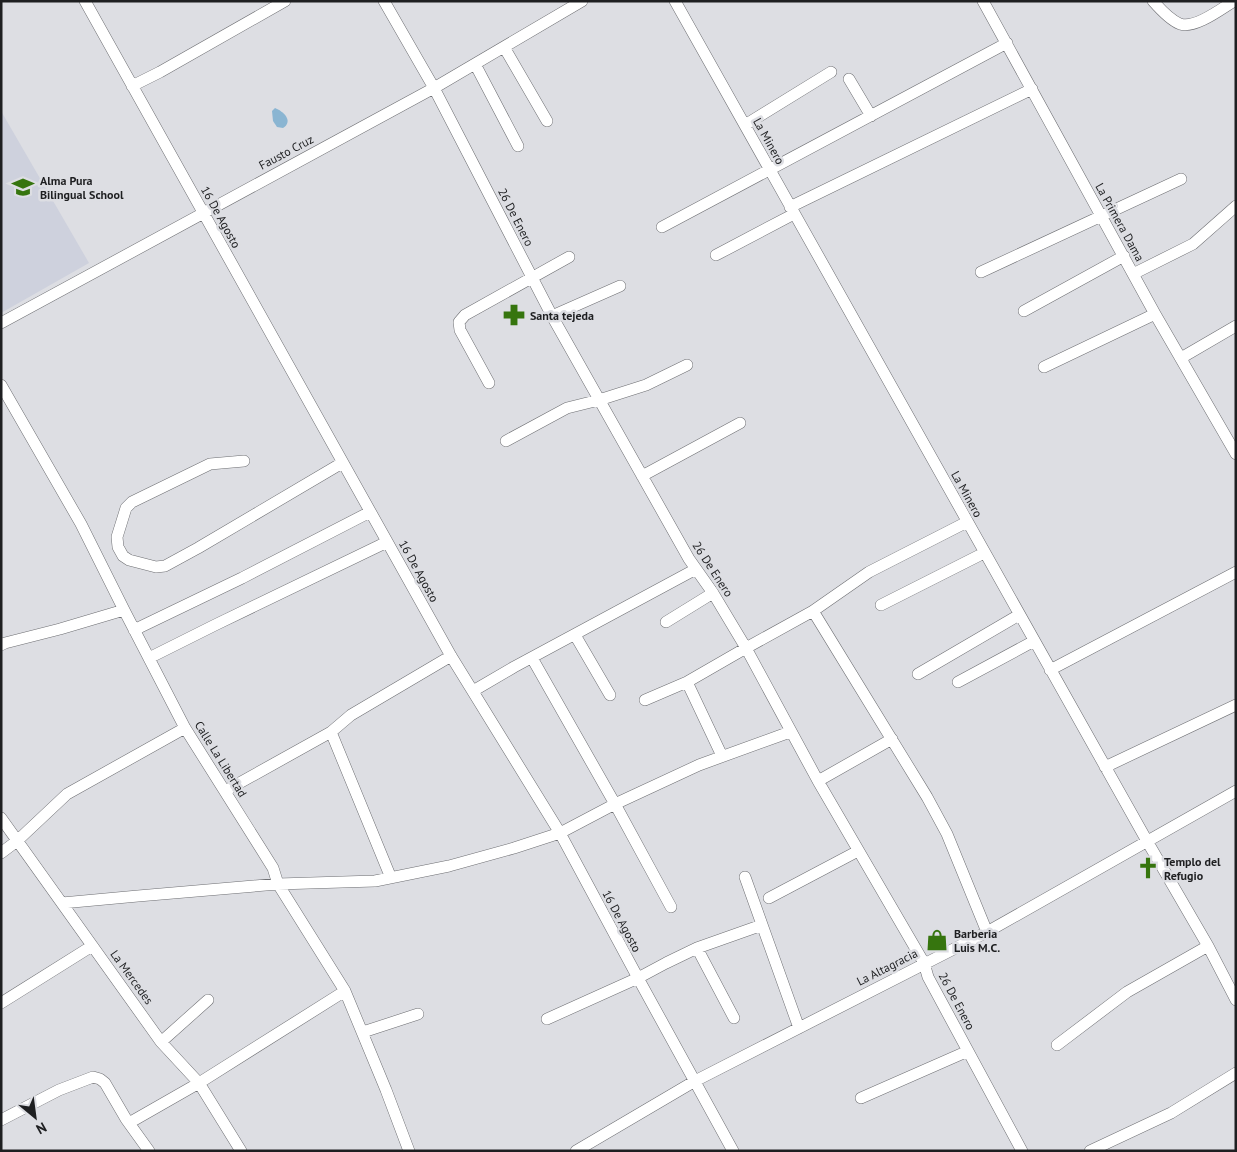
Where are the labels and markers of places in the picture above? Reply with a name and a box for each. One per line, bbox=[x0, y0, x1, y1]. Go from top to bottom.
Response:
place label: Alma Pura Bilingual School bbox=[40, 173, 124, 202]
school or university icon: Alma Pura Bilingual School bbox=[10, 174, 36, 200]
pharmacy icon: Santa tejeda bbox=[501, 302, 527, 328]
place label: Santa tejeda bbox=[530, 308, 594, 323]
place label: Templo del Refugio bbox=[1164, 854, 1221, 883]
church icon: Templo del Refugio bbox=[1135, 855, 1161, 881]
place label: Barberia Luis M.C. bbox=[954, 926, 1000, 955]
shop icon: Barberia Luis M.C. bbox=[924, 927, 950, 953]

